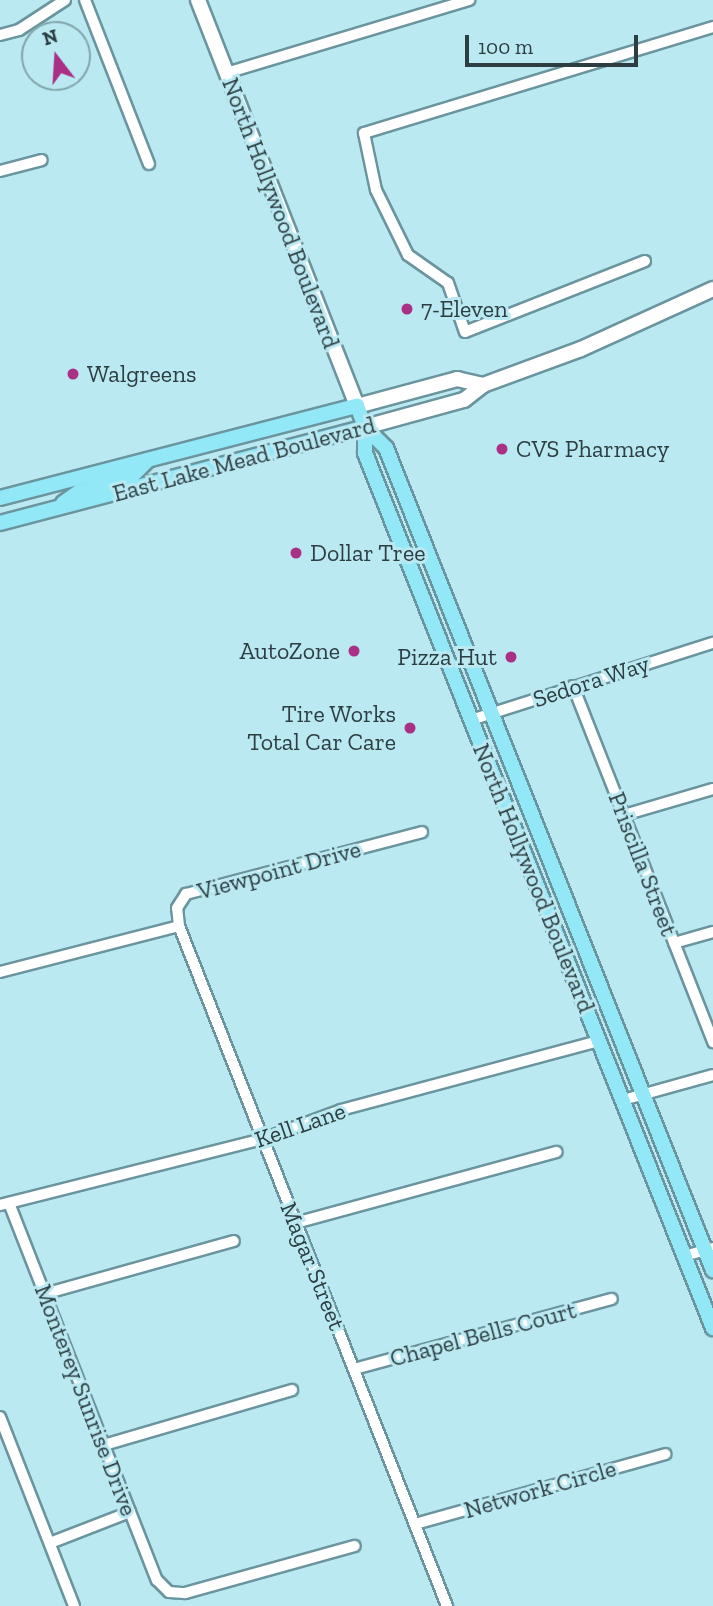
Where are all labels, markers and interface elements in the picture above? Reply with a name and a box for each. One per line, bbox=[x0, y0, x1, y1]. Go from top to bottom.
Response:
north arrow bbox=[21, 21, 91, 91]
scale bar bbox=[468, 21, 641, 65]
text: N bbox=[40, 24, 61, 50]
text: 100 m bbox=[478, 34, 533, 59]
street label: North Hollywood Boulevard bbox=[216, 73, 346, 353]
place label: 7-Eleven bbox=[421, 295, 508, 323]
marker: 7-Eleven bbox=[399, 301, 415, 317]
place label: Walgreens bbox=[87, 360, 196, 388]
marker: Walgreens bbox=[65, 366, 81, 382]
street label: East Lake Mead Boulevard bbox=[110, 410, 378, 508]
place label: CVS Pharmacy bbox=[516, 435, 669, 463]
marker: CVS Pharmacy bbox=[494, 441, 510, 457]
place label: Dollar Tree bbox=[310, 539, 426, 567]
marker: Dollar Tree bbox=[288, 545, 304, 561]
place label: AutoZone bbox=[239, 637, 340, 665]
marker: AutoZone bbox=[346, 643, 362, 659]
place label: Pizza Hut bbox=[397, 643, 497, 671]
marker: Pizza Hut bbox=[503, 649, 519, 665]
street label: Sedora Way bbox=[529, 649, 653, 713]
place label: Tire Works Total Car Care bbox=[247, 700, 396, 756]
marker: Tire Works Total Car Care bbox=[402, 720, 418, 736]
street label: North Hollywood Boulevard bbox=[467, 739, 601, 1017]
street label: Priscilla Street bbox=[602, 788, 684, 940]
street label: Viewpoint Drive bbox=[194, 834, 364, 906]
street label: Kell Lane bbox=[251, 1096, 349, 1154]
street label: Magar Street bbox=[274, 1198, 352, 1334]
street label: Monterey Sunrise Drive bbox=[28, 1280, 144, 1520]
street label: Chapel Bells Court bbox=[387, 1295, 579, 1373]
street label: Network Circle bbox=[461, 1454, 619, 1524]

